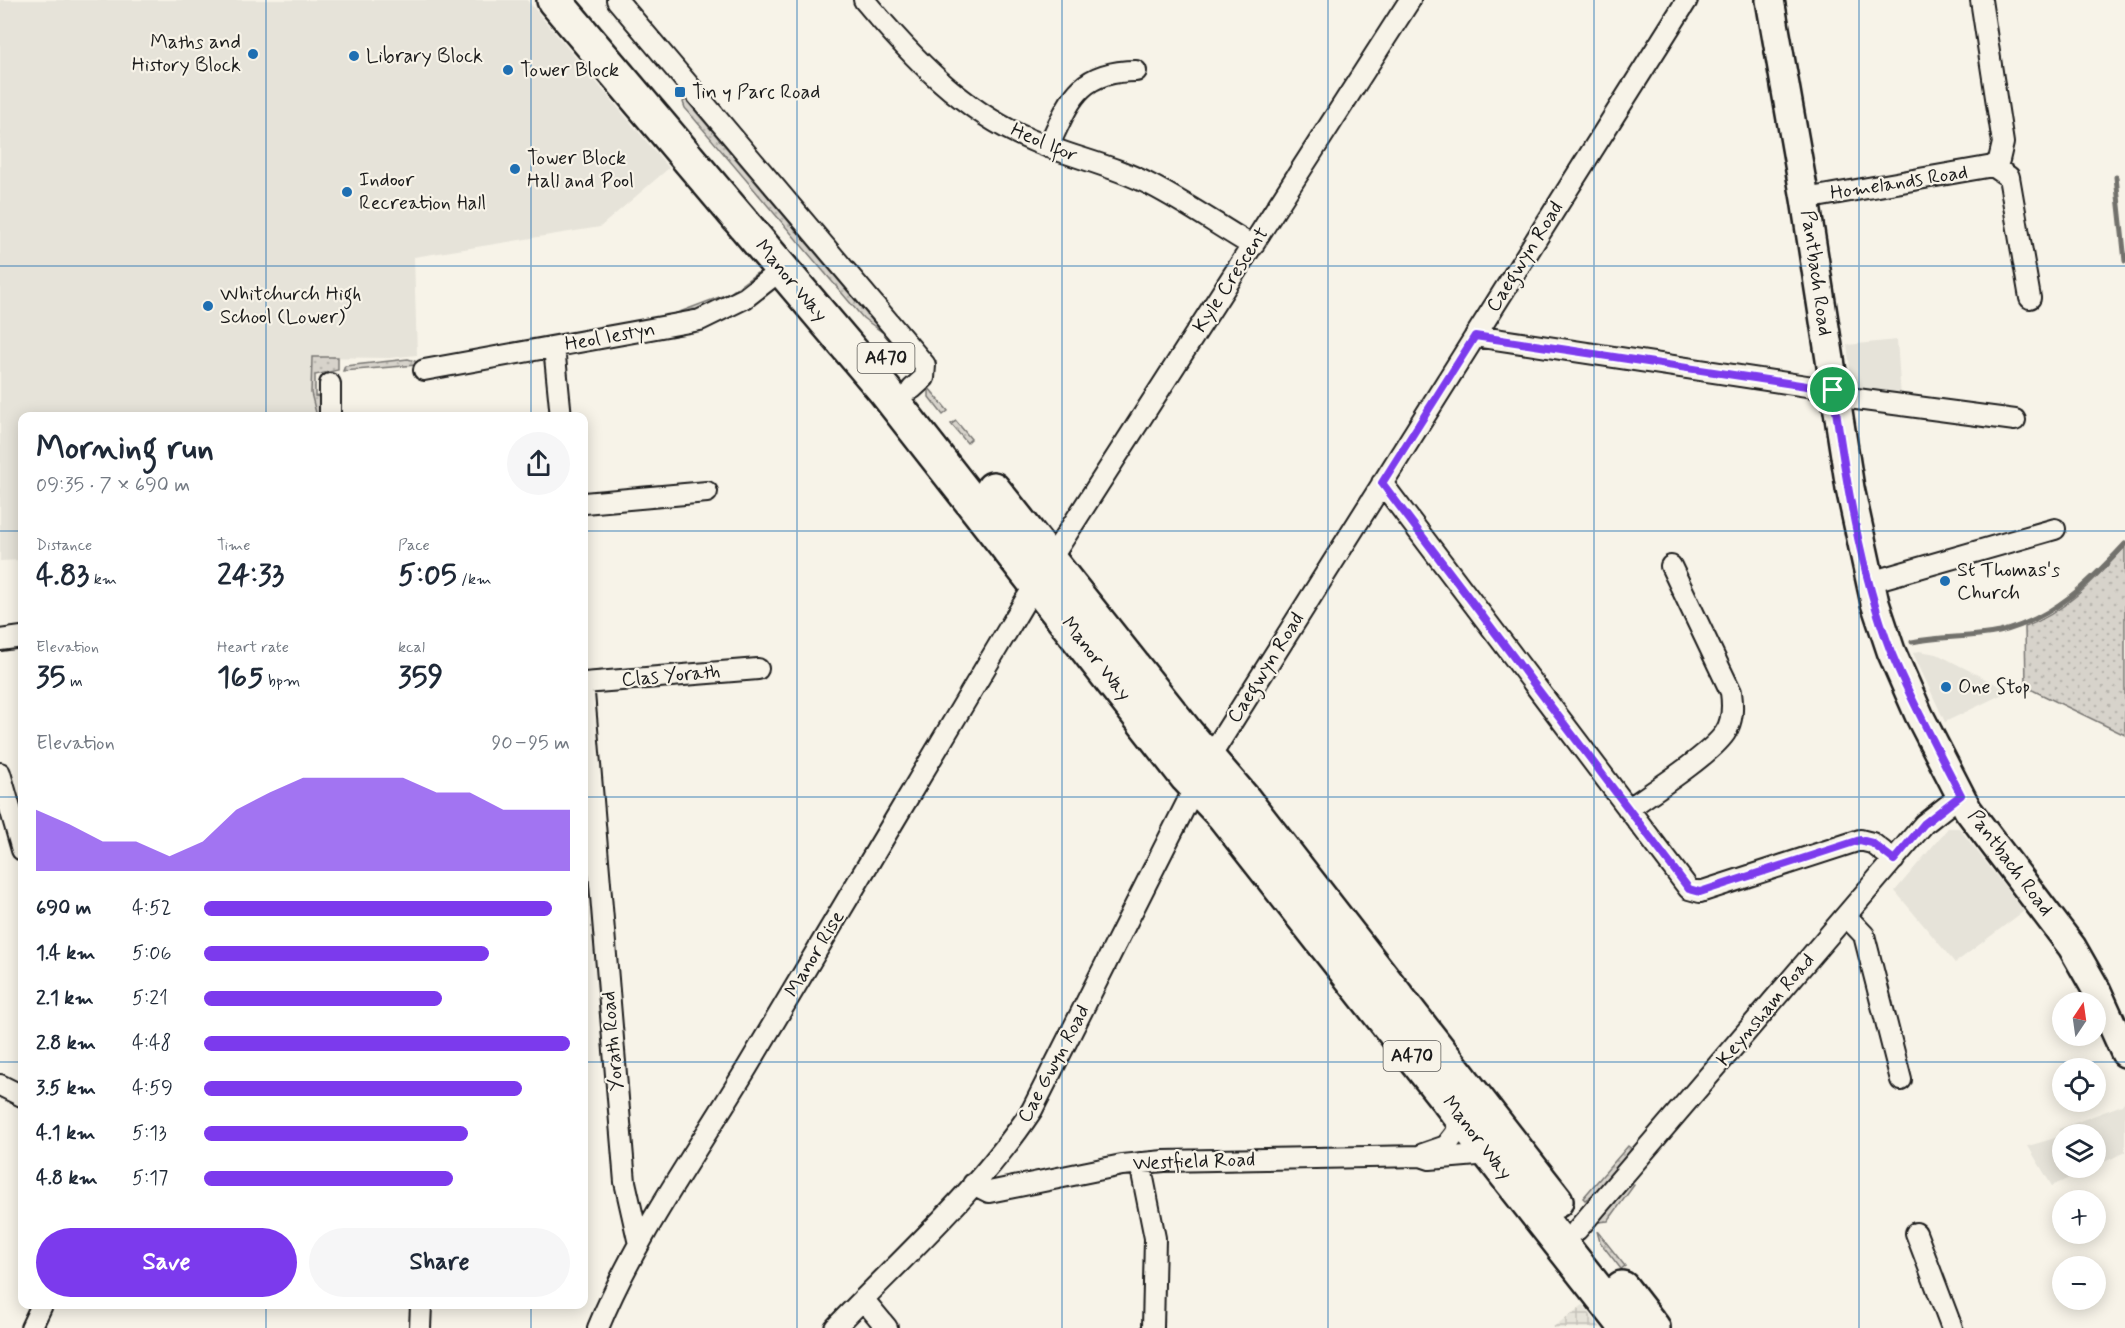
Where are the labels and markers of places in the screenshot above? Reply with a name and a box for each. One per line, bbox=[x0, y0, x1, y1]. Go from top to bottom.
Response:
place label: Maths and History Block bbox=[132, 29, 241, 79]
place label: Library Block bbox=[366, 43, 483, 70]
marker: Maths and History Block bbox=[246, 47, 260, 61]
marker: Library Block bbox=[347, 49, 361, 63]
place label: Tower Block bbox=[520, 57, 619, 84]
marker: Tower Block bbox=[501, 63, 515, 77]
place label: Tin y Parc Road bbox=[692, 79, 820, 106]
marker: Tin y Parc Road bbox=[673, 85, 687, 99]
place label: Tower Block Hall and Pool bbox=[527, 145, 634, 195]
marker: Tower Block Hall and Pool bbox=[508, 162, 522, 176]
place label: Indoor Recreation Hall bbox=[359, 167, 486, 217]
marker: Indoor Recreation Hall bbox=[340, 185, 354, 199]
place label: Whitchurch High School (Lower) bbox=[220, 281, 362, 331]
marker: Whitchurch High School (Lower) bbox=[201, 299, 215, 313]
pin bbox=[1807, 364, 1858, 415]
place label: St Thomas's Church bbox=[1957, 557, 2060, 607]
marker: St Thomas's Church bbox=[1938, 574, 1952, 588]
place label: One Stop bbox=[1958, 674, 2030, 701]
marker: One Stop bbox=[1939, 680, 1953, 694]

